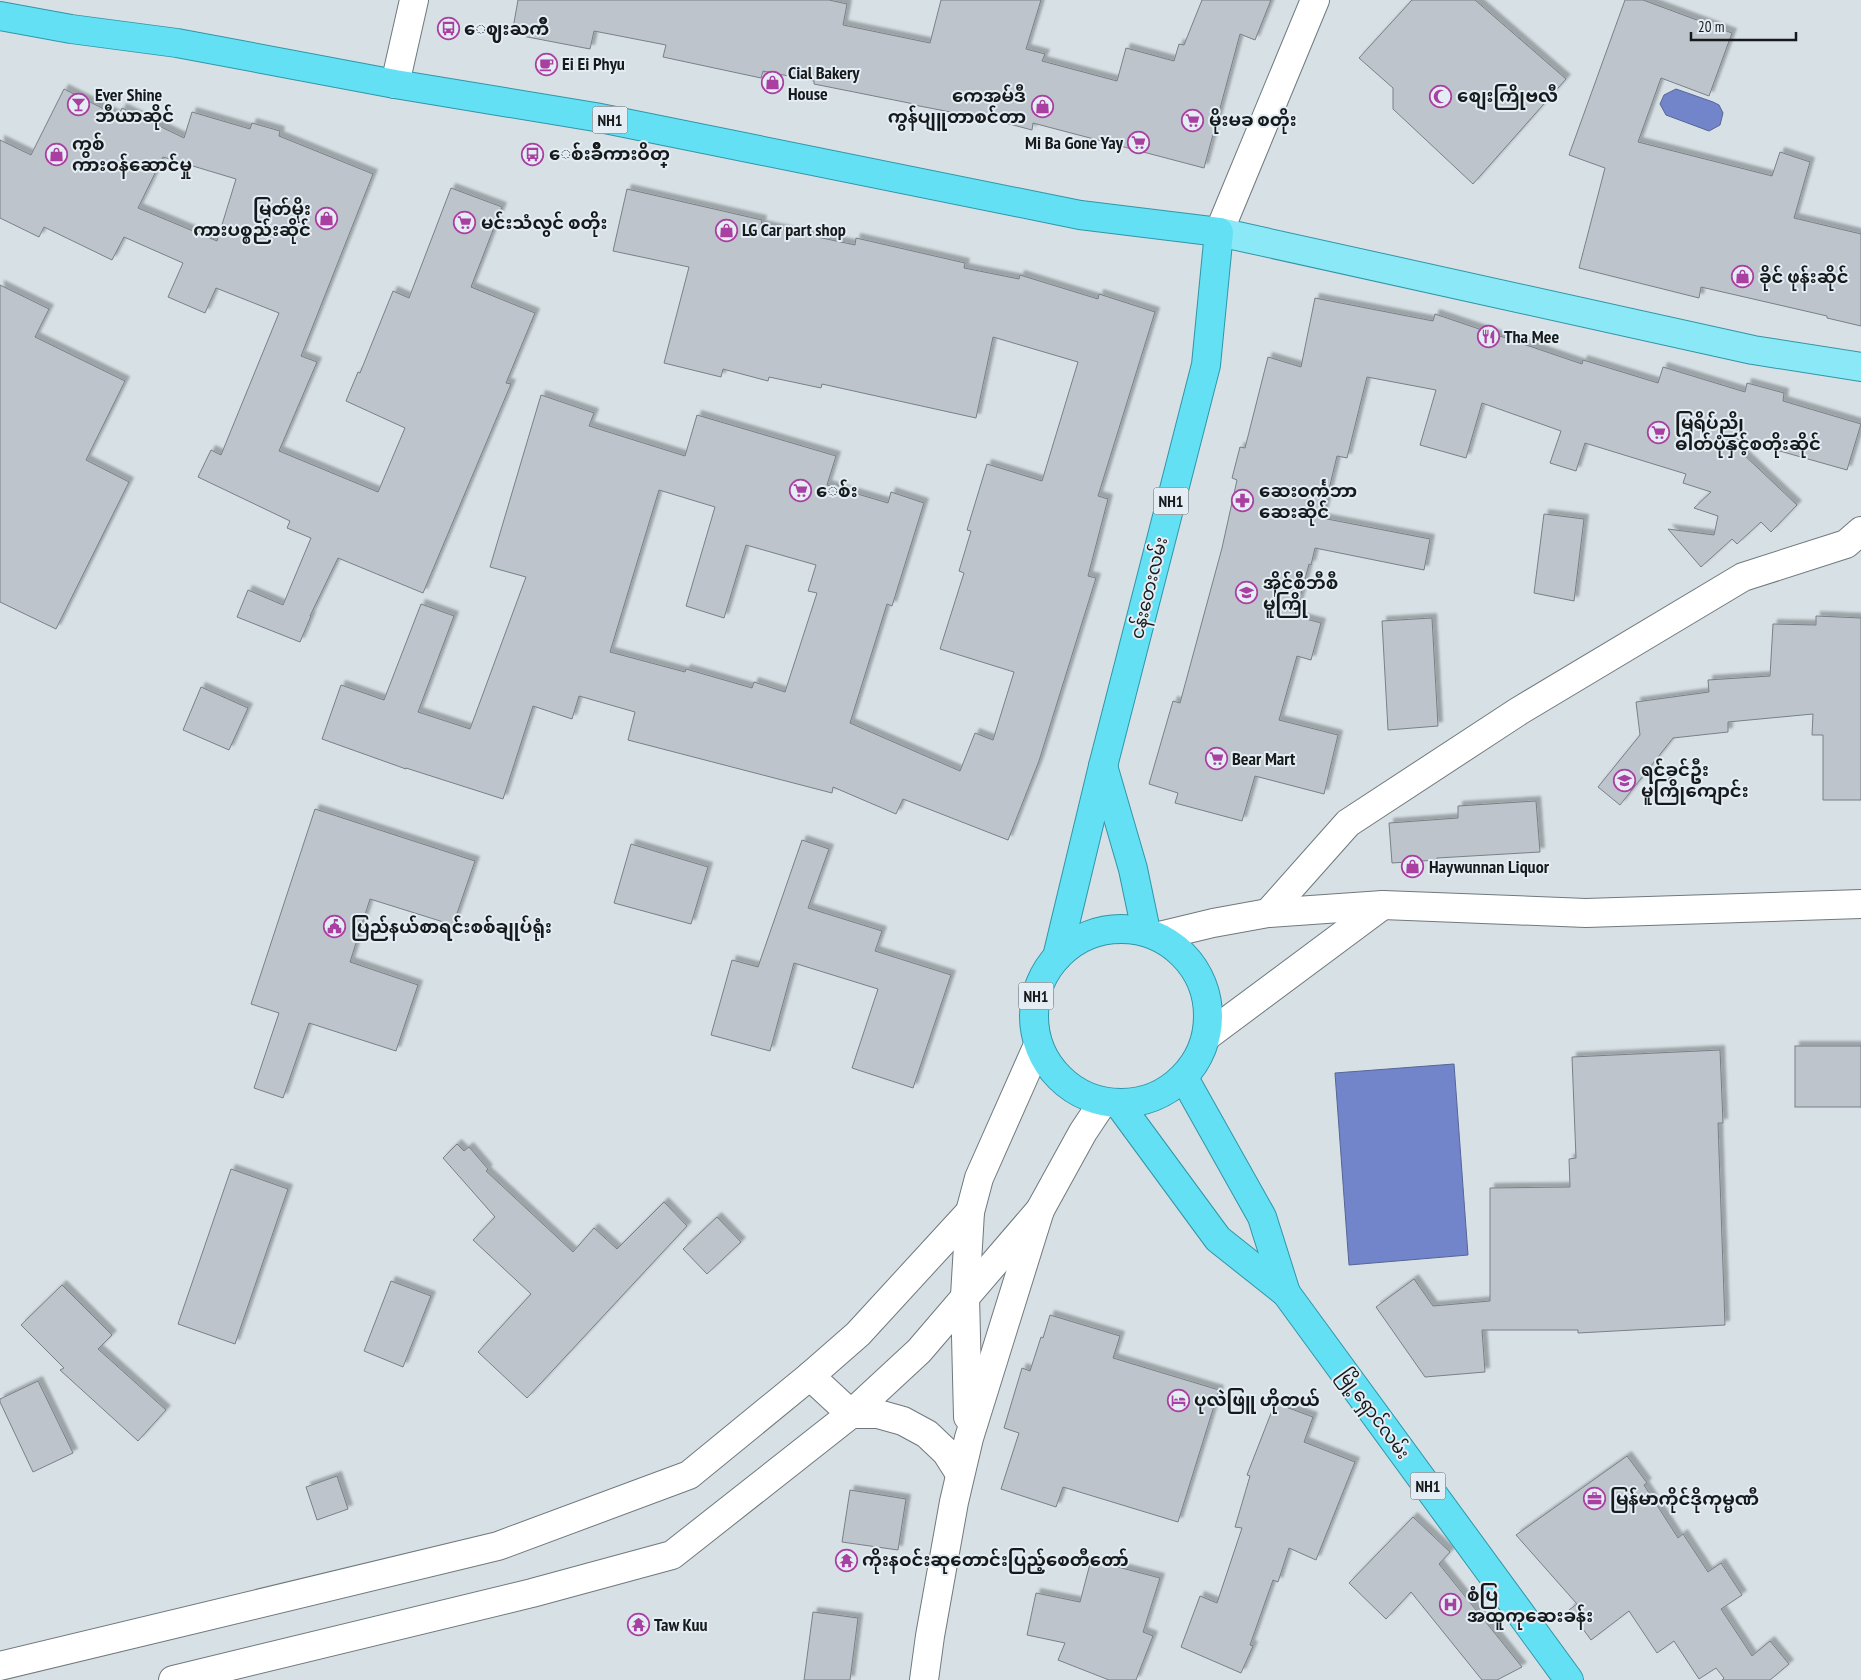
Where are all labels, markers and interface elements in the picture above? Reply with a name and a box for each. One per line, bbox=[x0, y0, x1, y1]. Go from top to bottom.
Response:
scale bar bbox=[1691, 10, 1796, 42]
bus stop icon: ေဈးႀကိဳ bbox=[436, 17, 460, 41]
place label: ေဈးႀကိဳ bbox=[464, 17, 549, 43]
text: 20 m bbox=[1698, 17, 1724, 36]
cafe icon: Ei Ei Phyu bbox=[534, 52, 558, 76]
place label: Ei Ei Phyu bbox=[562, 52, 625, 75]
place label: Cial Bakery House bbox=[788, 61, 860, 105]
shop icon: Cial Bakery House bbox=[760, 71, 784, 95]
place label: Ever Shine ဘီယာဆိုင် bbox=[95, 83, 174, 130]
place label: ကေအမ်ဒီ ကွန်ပျူတာစင်တာ bbox=[888, 84, 1026, 132]
mosque icon: စျေးကြိုဗလီ bbox=[1429, 84, 1453, 108]
place label: စျေးကြိုဗလီ bbox=[1457, 84, 1558, 111]
bar icon: Ever Shine ဘီယာဆိုင် bbox=[67, 93, 91, 117]
shop icon: ကေအမ်ဒီ ကွန်ပျူတာစင်တာ bbox=[1030, 94, 1054, 118]
road number: NH1 bbox=[592, 106, 628, 134]
supermarket icon: မိုးမခ စတိုး bbox=[1181, 108, 1205, 132]
place label: မိုးမခ စတိုး bbox=[1209, 108, 1297, 134]
place label: Mi Ba Gone Yay bbox=[1025, 131, 1124, 154]
supermarket icon: Mi Ba Gone Yay bbox=[1127, 131, 1151, 155]
place label: ကွစ် ကားဝန်ဆောင်မှု bbox=[72, 132, 192, 179]
shop icon: ကွစ် ကားဝန်ဆောင်မှု bbox=[44, 142, 68, 166]
bus stop icon: ေစ်းခ်ဳိကားဝိတ္ bbox=[521, 142, 545, 166]
place label: ေစ်းခ်ဳိကားဝိတ္ bbox=[549, 142, 670, 168]
place label: မြတ်မိုး ကားပစ္စည်းဆိုင် bbox=[193, 197, 311, 244]
shop icon: မြတ်မိုး ကားပစ္စည်းဆိုင် bbox=[315, 207, 339, 231]
supermarket icon: မင်းသံလွင် စတိုး bbox=[453, 211, 477, 235]
place label: မင်းသံလွင် စတိုး bbox=[481, 211, 607, 237]
shop icon: LG Car part shop bbox=[714, 218, 738, 242]
place label: LG Car part shop bbox=[742, 218, 846, 241]
shop icon: ခိုင် ဖုန်းဆိုင် bbox=[1731, 265, 1755, 289]
place label: ခိုင် ဖုန်းဆိုင် bbox=[1759, 265, 1849, 291]
restaurant icon: Tha Mee bbox=[1476, 325, 1500, 349]
place label: Tha Mee bbox=[1504, 325, 1559, 348]
place label: မြရိပ်ညို ဓါတ်ပုံနှင့်စတိုးဆိုင် bbox=[1675, 411, 1821, 458]
supermarket icon: မြရိပ်ညို ဓါတ်ပုံနှင့်စတိုးဆိုင် bbox=[1647, 421, 1671, 445]
supermarket icon: ေစ်း bbox=[788, 479, 812, 503]
place label: ေစ်း bbox=[816, 479, 858, 502]
place label: ဆေးဝင်္ကဘာ ဆေးဆိုင် bbox=[1259, 479, 1357, 526]
road number: NH1 bbox=[1154, 488, 1188, 514]
pharmacy icon: ဆေးဝင်္ကဘာ ဆေးဆိုင် bbox=[1231, 489, 1255, 513]
street label: ငန်းတေးလမ်း bbox=[1124, 534, 1176, 642]
place label: အိုင်စီဘီစီ မူကြို bbox=[1263, 571, 1338, 618]
school or university icon: အိုင်စီဘီစီ မူကြို bbox=[1235, 581, 1259, 605]
supermarket icon: Bear Mart bbox=[1204, 747, 1228, 771]
place label: Bear Mart bbox=[1232, 747, 1296, 770]
place label: ရင်ခွင်ဦး မူကြိုကျောင်း bbox=[1641, 758, 1749, 806]
school or university icon: ရင်ခွင်ဦး မူကြိုကျောင်း bbox=[1613, 768, 1637, 792]
shop icon: Haywunnan Liquor bbox=[1401, 855, 1425, 879]
place label: Haywunnan Liquor bbox=[1429, 855, 1550, 878]
public building icon: ပြည်နယ်စာရင်းစစ်ချုပ်ရုံး bbox=[323, 915, 347, 939]
place label: ပြည်နယ်စာရင်းစစ်ချုပ်ရုံး bbox=[351, 915, 552, 942]
road number: NH1 bbox=[1018, 982, 1054, 1009]
street label: မြို့ရှောင်လမ်း bbox=[1331, 1363, 1417, 1466]
hotel icon: ပုလဲဖြူ ဟိုတယ် bbox=[1166, 1388, 1190, 1412]
place label: ပုလဲဖြူ ဟိုတယ် bbox=[1194, 1388, 1320, 1414]
road number: NH1 bbox=[1410, 1472, 1446, 1500]
office icon: မြန်မာကိုင်ဒိုကုမ္မဏီ bbox=[1582, 1487, 1606, 1511]
place label: မြန်မာကိုင်ဒိုကုမ္မဏီ bbox=[1610, 1487, 1759, 1513]
temple icon: ကိုးနဝင်းဆုတောင်းပြည့်စေတီတော် bbox=[834, 1548, 858, 1572]
place label: ကိုးနဝင်းဆုတောင်းပြည့်စေတီတော် bbox=[862, 1548, 1129, 1574]
place label: စံပြ အထူကုဆေးခန်း bbox=[1467, 1583, 1593, 1630]
hospital icon: စံပြ အထူကုဆေးခန်း bbox=[1439, 1593, 1463, 1617]
temple icon: Taw Kuu bbox=[626, 1613, 650, 1637]
place label: Taw Kuu bbox=[654, 1613, 708, 1636]

